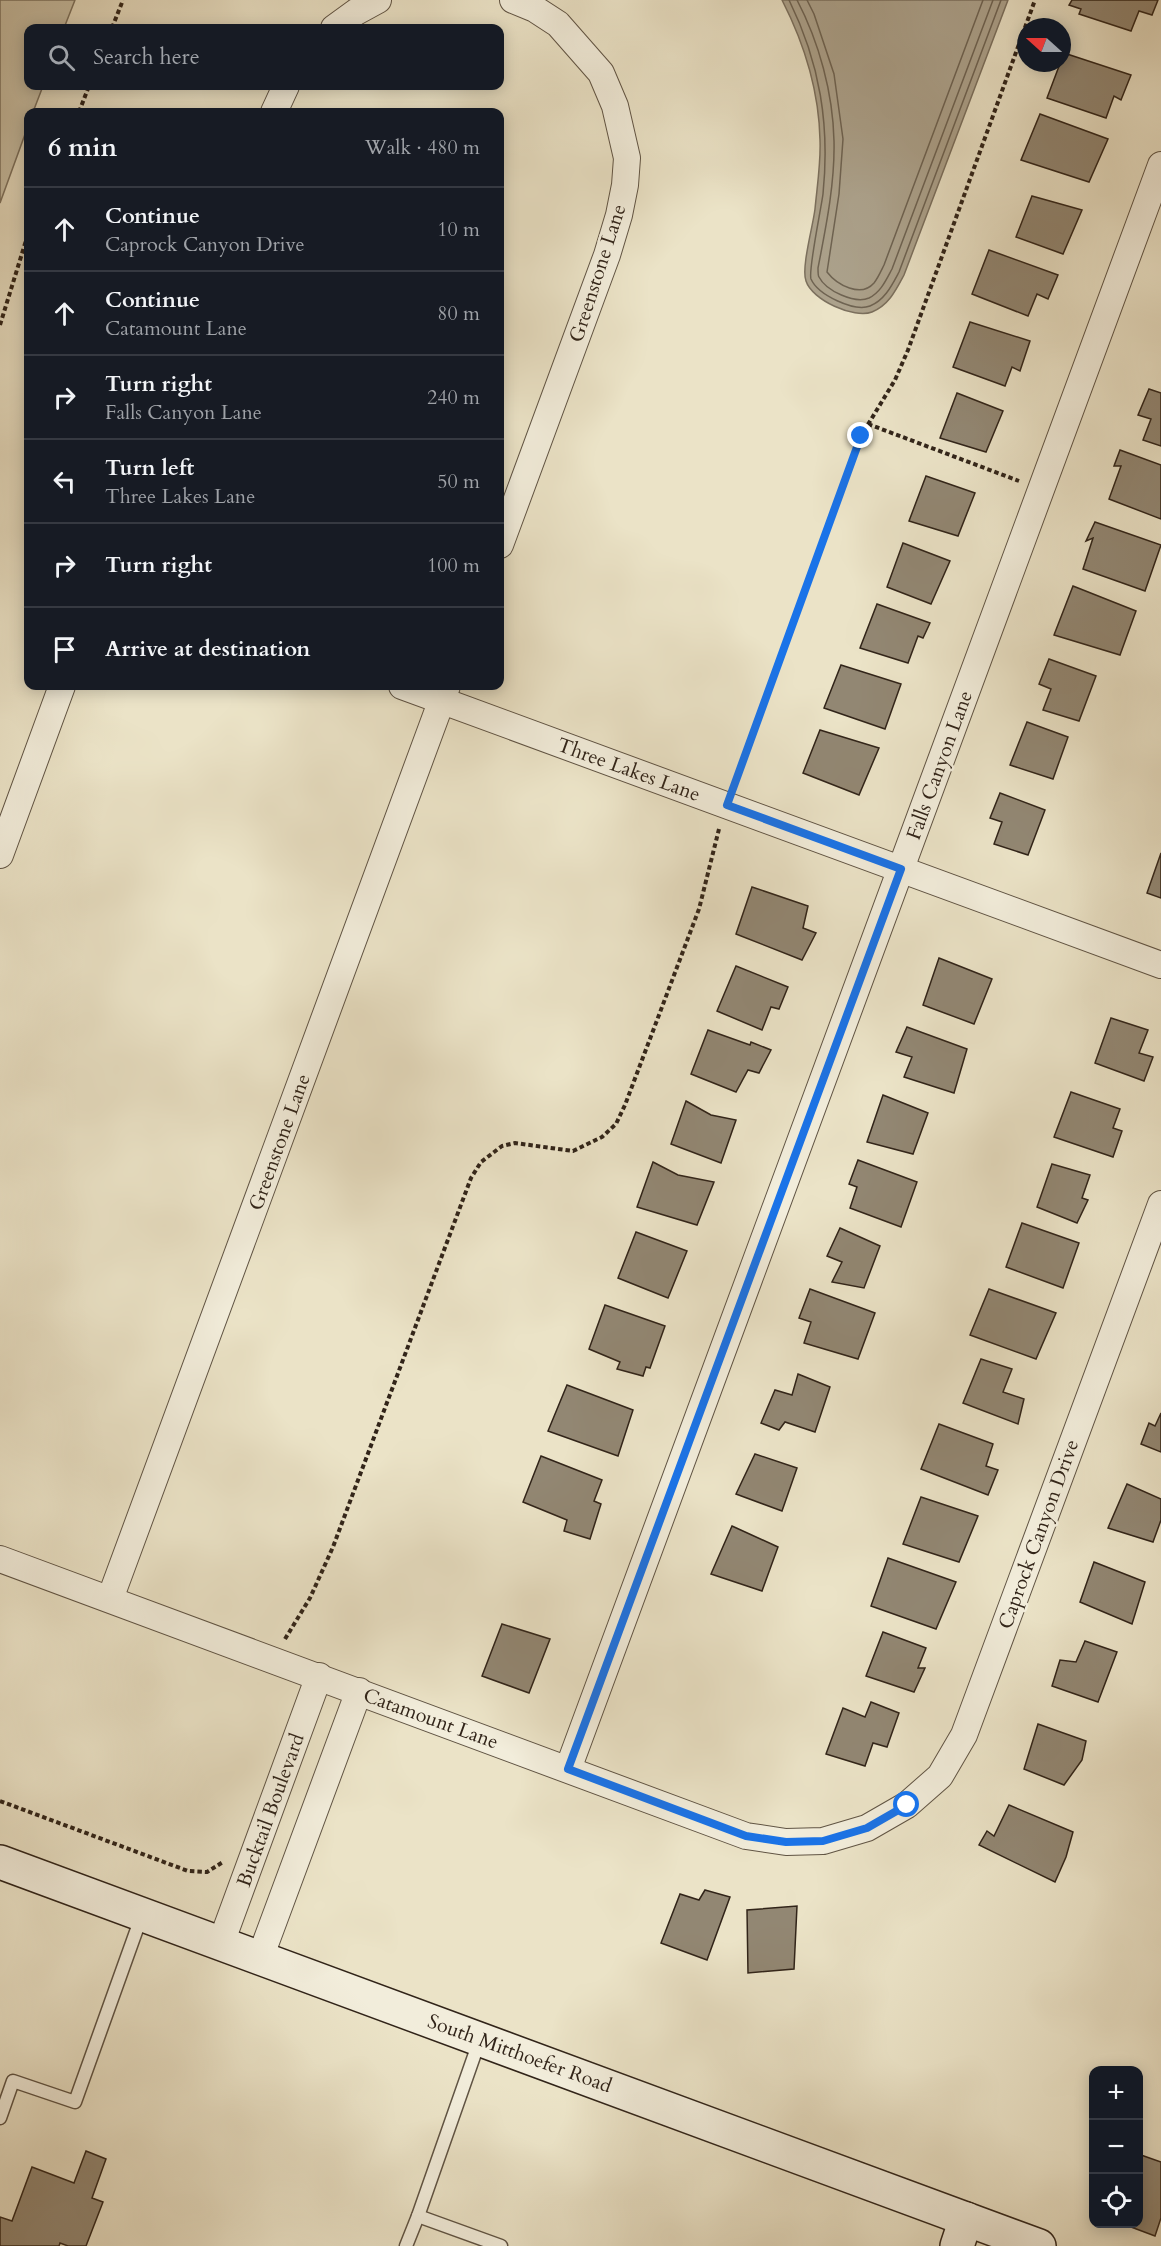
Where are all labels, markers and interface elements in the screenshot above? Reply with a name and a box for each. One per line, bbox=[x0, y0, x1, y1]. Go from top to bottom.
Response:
north arrow bbox=[1017, 18, 1071, 72]
search box bbox=[24, 24, 504, 90]
icon: search bbox=[45, 41, 78, 74]
text: Search here bbox=[93, 42, 200, 72]
text: 6 min bbox=[48, 130, 117, 165]
text: Walk · 480 m bbox=[365, 134, 480, 161]
text: Continue bbox=[105, 201, 200, 231]
street label: Greenstone Lane bbox=[562, 201, 632, 346]
icon: ahead bbox=[48, 213, 81, 246]
text: 10 m bbox=[437, 216, 480, 243]
text: Caprock Canyon Drive bbox=[105, 231, 305, 258]
text: Continue bbox=[105, 285, 200, 315]
icon: ahead bbox=[48, 297, 81, 330]
text: 80 m bbox=[437, 300, 480, 327]
text: Catamount Lane bbox=[105, 315, 247, 342]
text: Turn right bbox=[105, 369, 212, 399]
icon: right bbox=[48, 381, 81, 414]
text: 240 m bbox=[427, 384, 480, 411]
text: Falls Canyon Lane bbox=[105, 399, 262, 426]
route end bbox=[847, 422, 873, 448]
text: Turn left bbox=[105, 453, 194, 483]
icon: left bbox=[48, 465, 81, 498]
text: 50 m bbox=[437, 468, 480, 495]
text: Three Lakes Lane bbox=[105, 483, 255, 510]
icon: right bbox=[48, 549, 81, 582]
text: Turn right bbox=[105, 550, 212, 580]
text: 100 m bbox=[427, 552, 480, 579]
icon: arrive bbox=[48, 633, 81, 666]
text: Arrive at destination bbox=[105, 634, 310, 664]
street label: Falls Canyon Lane bbox=[900, 687, 979, 844]
street label: Three Lakes Lane bbox=[554, 731, 704, 808]
street label: Greenstone Lane bbox=[242, 1070, 317, 1214]
street label: Caprock Canyon Drive bbox=[992, 1436, 1085, 1633]
street label: Catamount Lane bbox=[360, 1682, 502, 1755]
street label: Bucktail Boulevard bbox=[230, 1729, 311, 1891]
route start bbox=[893, 1791, 919, 1817]
street label: South Mitthoefer Road bbox=[424, 2008, 616, 2099]
map controls bbox=[1089, 2066, 1143, 2228]
button: + bbox=[1089, 2066, 1143, 2120]
button: − bbox=[1089, 2120, 1143, 2174]
button: locate bbox=[1089, 2174, 1143, 2228]

